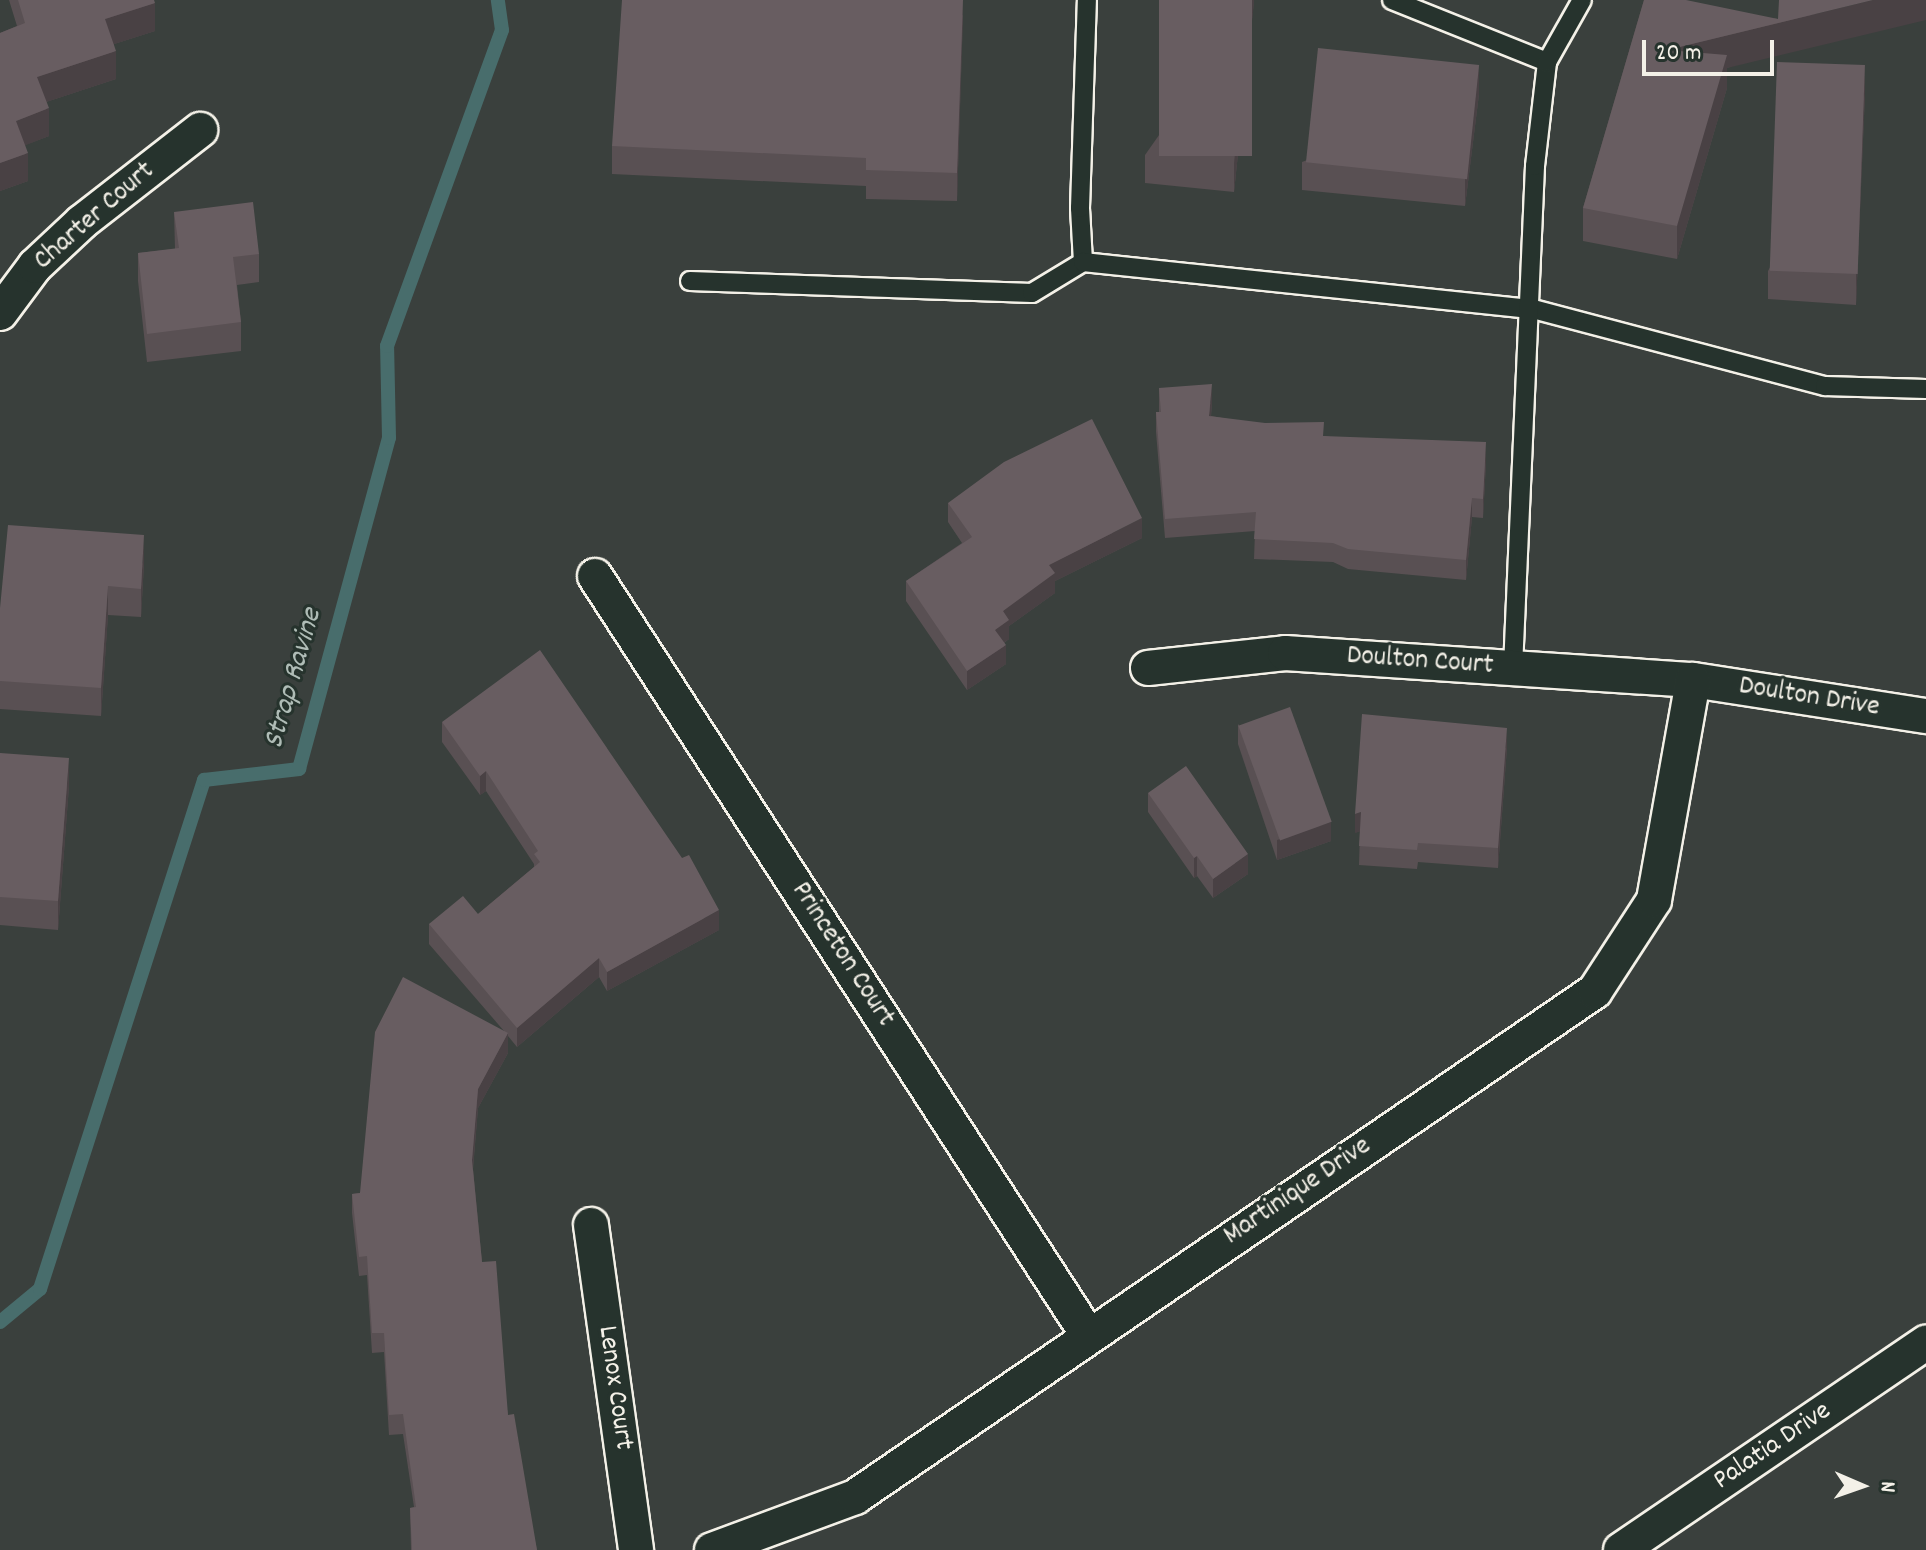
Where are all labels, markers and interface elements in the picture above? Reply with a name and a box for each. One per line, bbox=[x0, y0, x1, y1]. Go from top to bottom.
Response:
scale bar bbox=[1646, 24, 1778, 74]
text: 20 m bbox=[1656, 37, 1702, 71]
street label: Charter Court bbox=[28, 156, 162, 278]
water label: Strap Ravine bbox=[258, 605, 332, 753]
street label: Doulton Court bbox=[1346, 640, 1494, 684]
street label: Doulton Drive bbox=[1736, 670, 1882, 726]
street label: Princeton Court bbox=[783, 876, 901, 1034]
street label: Martinique Drive bbox=[1218, 1130, 1378, 1254]
street label: Lenox Court bbox=[589, 1324, 639, 1452]
street label: Palatia Drive bbox=[1708, 1395, 1838, 1499]
north arrow bbox=[1822, 1446, 1902, 1526]
text: N bbox=[1871, 1481, 1902, 1493]

